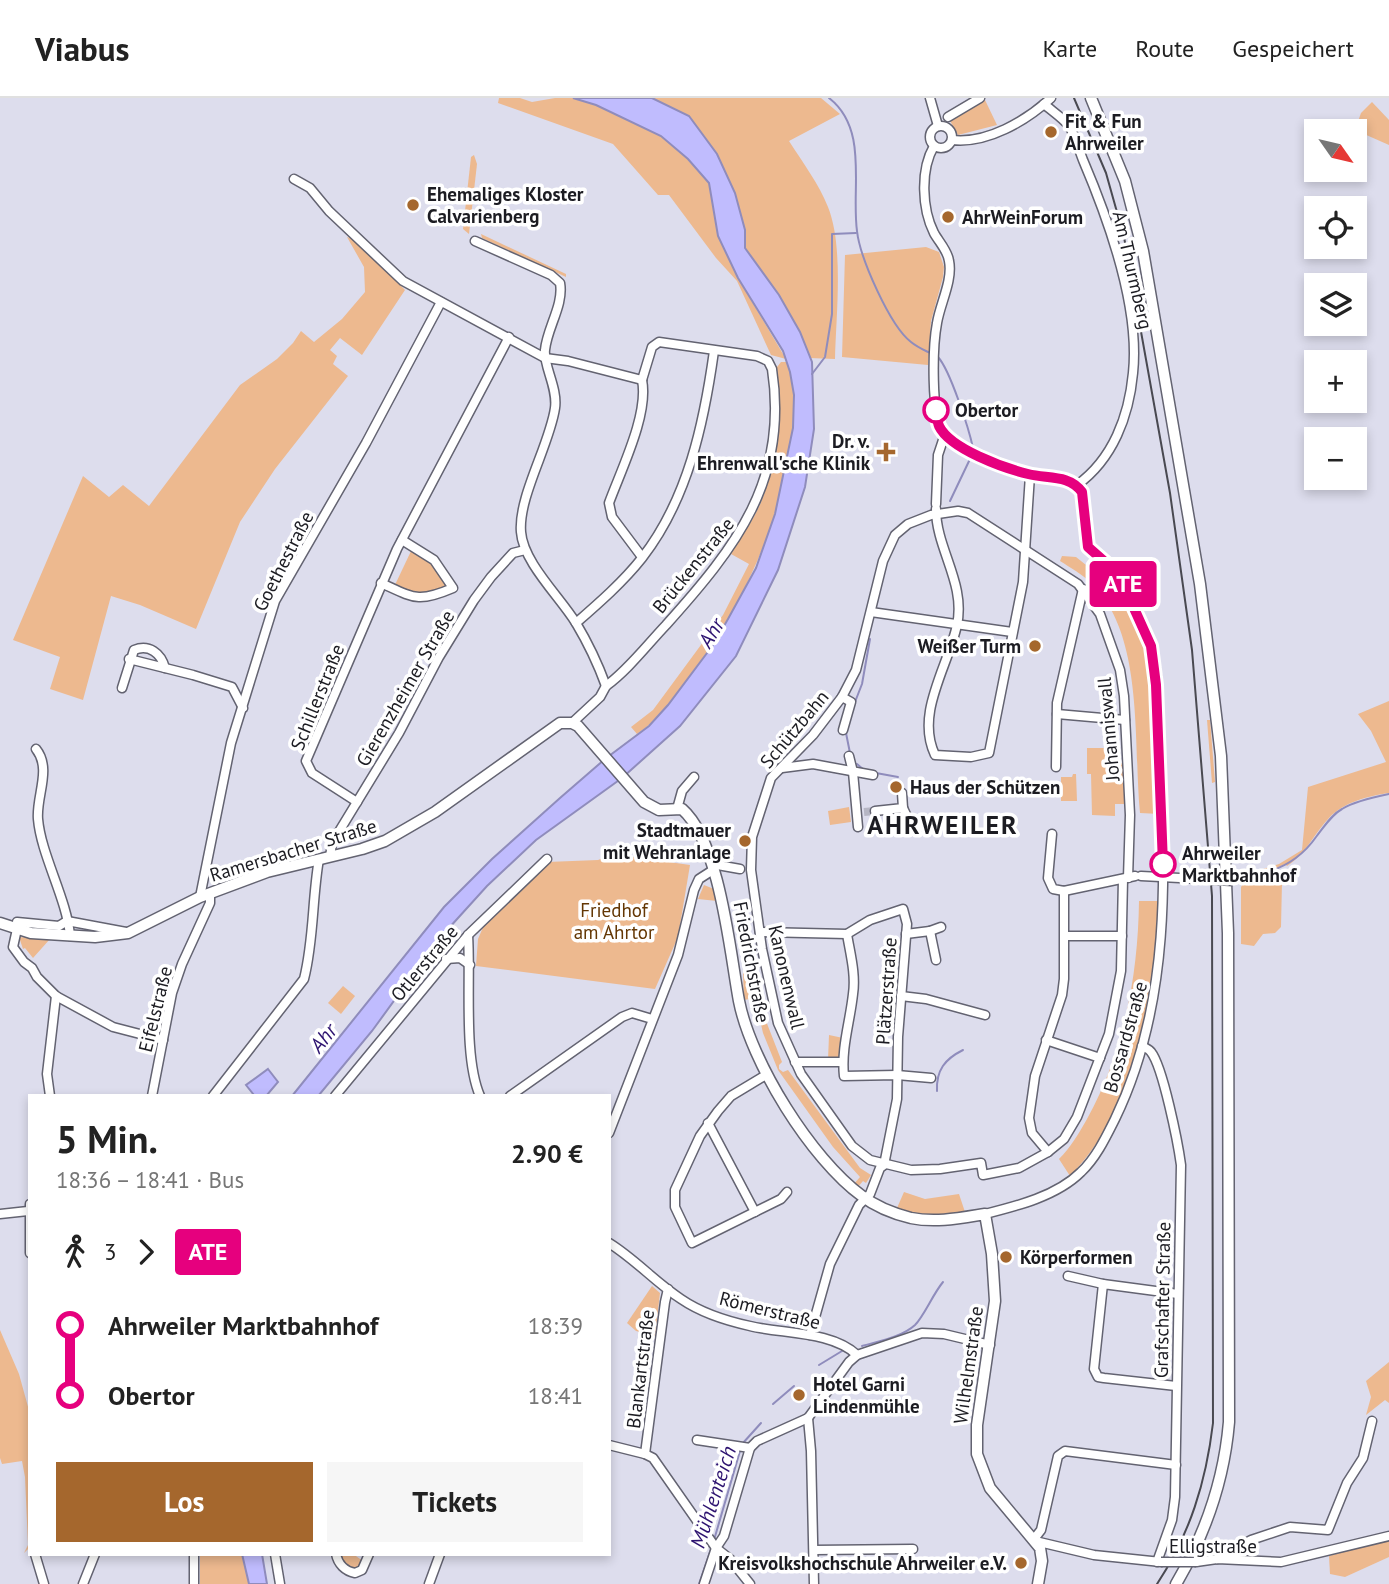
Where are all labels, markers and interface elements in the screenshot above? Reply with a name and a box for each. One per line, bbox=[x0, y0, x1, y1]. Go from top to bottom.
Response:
text: Viabus bbox=[35, 27, 129, 70]
text: Karte bbox=[1042, 33, 1097, 64]
text: Route bbox=[1135, 33, 1194, 64]
text: Gespeichert bbox=[1232, 33, 1354, 64]
place label: Fit & Fun Ahrweiler bbox=[1065, 109, 1144, 155]
north arrow bbox=[1304, 119, 1367, 182]
map controls bbox=[1304, 119, 1367, 490]
marker: Fit & Fun Ahrweiler bbox=[1043, 124, 1059, 140]
place label: Ehemaliges Kloster Calvarienberg bbox=[427, 182, 584, 228]
button: locate bbox=[1304, 196, 1367, 259]
marker: Ehemaliges Kloster Calvarienberg bbox=[405, 197, 421, 213]
place label: AhrWeinForum bbox=[962, 205, 1083, 229]
marker: AhrWeinForum bbox=[940, 209, 956, 225]
street label: Am Thurmberg bbox=[1108, 209, 1158, 331]
button: layers bbox=[1304, 273, 1367, 336]
button: + bbox=[1304, 350, 1367, 413]
marker: Obertor bbox=[923, 397, 949, 423]
place label: Obertor bbox=[955, 398, 1019, 422]
button: − bbox=[1304, 427, 1367, 490]
place label: Dr. v. Ehrenwall'sche Klinik bbox=[697, 429, 871, 475]
marker: Dr. v. Ehrenwall'sche Klinik bbox=[876, 442, 896, 462]
street label: Goethestraße bbox=[248, 507, 318, 615]
street label: Brückenstraße bbox=[647, 512, 739, 618]
line badge: ATE bbox=[1083, 561, 1163, 607]
text: ATE bbox=[1104, 568, 1142, 599]
street label: Gierenzheimer Straße bbox=[350, 606, 460, 770]
water label: Ahr bbox=[691, 612, 731, 654]
place label: Weißer Turm bbox=[917, 634, 1021, 658]
marker: Weißer Turm bbox=[1027, 638, 1043, 654]
street label: Schillerstraße bbox=[285, 640, 349, 754]
street label: Johanniswall bbox=[1091, 676, 1125, 783]
street label: Schützbahn bbox=[754, 685, 834, 773]
place label: Haus der Schützen bbox=[910, 775, 1060, 799]
marker: Haus der Schützen bbox=[888, 779, 904, 795]
district label: AHRWEILER bbox=[867, 808, 1019, 841]
street label: Ramersbacher Straße bbox=[207, 813, 379, 887]
place label: Stadtmauer mit Wehranlage bbox=[603, 818, 731, 864]
marker: Stadtmauer mit Wehranlage bbox=[737, 833, 753, 849]
place label: Ahrweiler Marktbahnhof bbox=[1182, 841, 1298, 887]
marker: Ahrweiler Marktbahnhof bbox=[1150, 851, 1176, 877]
park label: Friedhof am Ahrtor bbox=[574, 898, 655, 944]
street label: Friedrichstraße bbox=[728, 899, 776, 1025]
street label: Otlerstraße bbox=[385, 920, 463, 1006]
street label: Kanonenwall bbox=[763, 923, 811, 1032]
street label: Plätzerstraße bbox=[870, 937, 902, 1045]
street label: Eifelstraße bbox=[133, 964, 177, 1054]
street label: Bossardstraße bbox=[1098, 979, 1152, 1095]
water label: Ahr bbox=[303, 1016, 344, 1059]
text: 5 Min. bbox=[56, 1114, 158, 1163]
text: 2.90 € bbox=[511, 1137, 583, 1170]
text: 18:36 – 18:41 · Bus bbox=[56, 1165, 244, 1194]
street label: Grafschafter Straße bbox=[1149, 1222, 1175, 1378]
icon: walk bbox=[56, 1233, 94, 1271]
icon: forward bbox=[127, 1233, 165, 1271]
text: ATE bbox=[189, 1236, 227, 1267]
text: 3 bbox=[104, 1237, 117, 1266]
place label: Körperformen bbox=[1020, 1245, 1133, 1269]
marker: Körperformen bbox=[998, 1249, 1014, 1265]
street label: Römerstraße bbox=[717, 1286, 823, 1334]
street label: Wilhelmstraße bbox=[948, 1305, 988, 1425]
street label: Blankartstraße bbox=[621, 1308, 659, 1430]
text: Ahrweiler Marktbahnhof bbox=[108, 1309, 378, 1342]
text: 18:39 bbox=[528, 1311, 583, 1340]
place label: Hotel Garni Lindenmühle bbox=[813, 1372, 920, 1418]
text: Obertor bbox=[108, 1379, 195, 1412]
text: 18:41 bbox=[528, 1381, 583, 1410]
marker: Hotel Garni Lindenmühle bbox=[791, 1387, 807, 1403]
water label: Mühlenteich bbox=[684, 1443, 742, 1551]
button: Los bbox=[56, 1462, 313, 1542]
button: Tickets bbox=[327, 1462, 583, 1542]
street label: Elligstraße bbox=[1169, 1534, 1257, 1558]
place label: Kreisvolkshochschule Ahrweiler e.V. bbox=[718, 1551, 1007, 1575]
marker: Kreisvolkshochschule Ahrweiler e.V. bbox=[1013, 1555, 1029, 1571]

